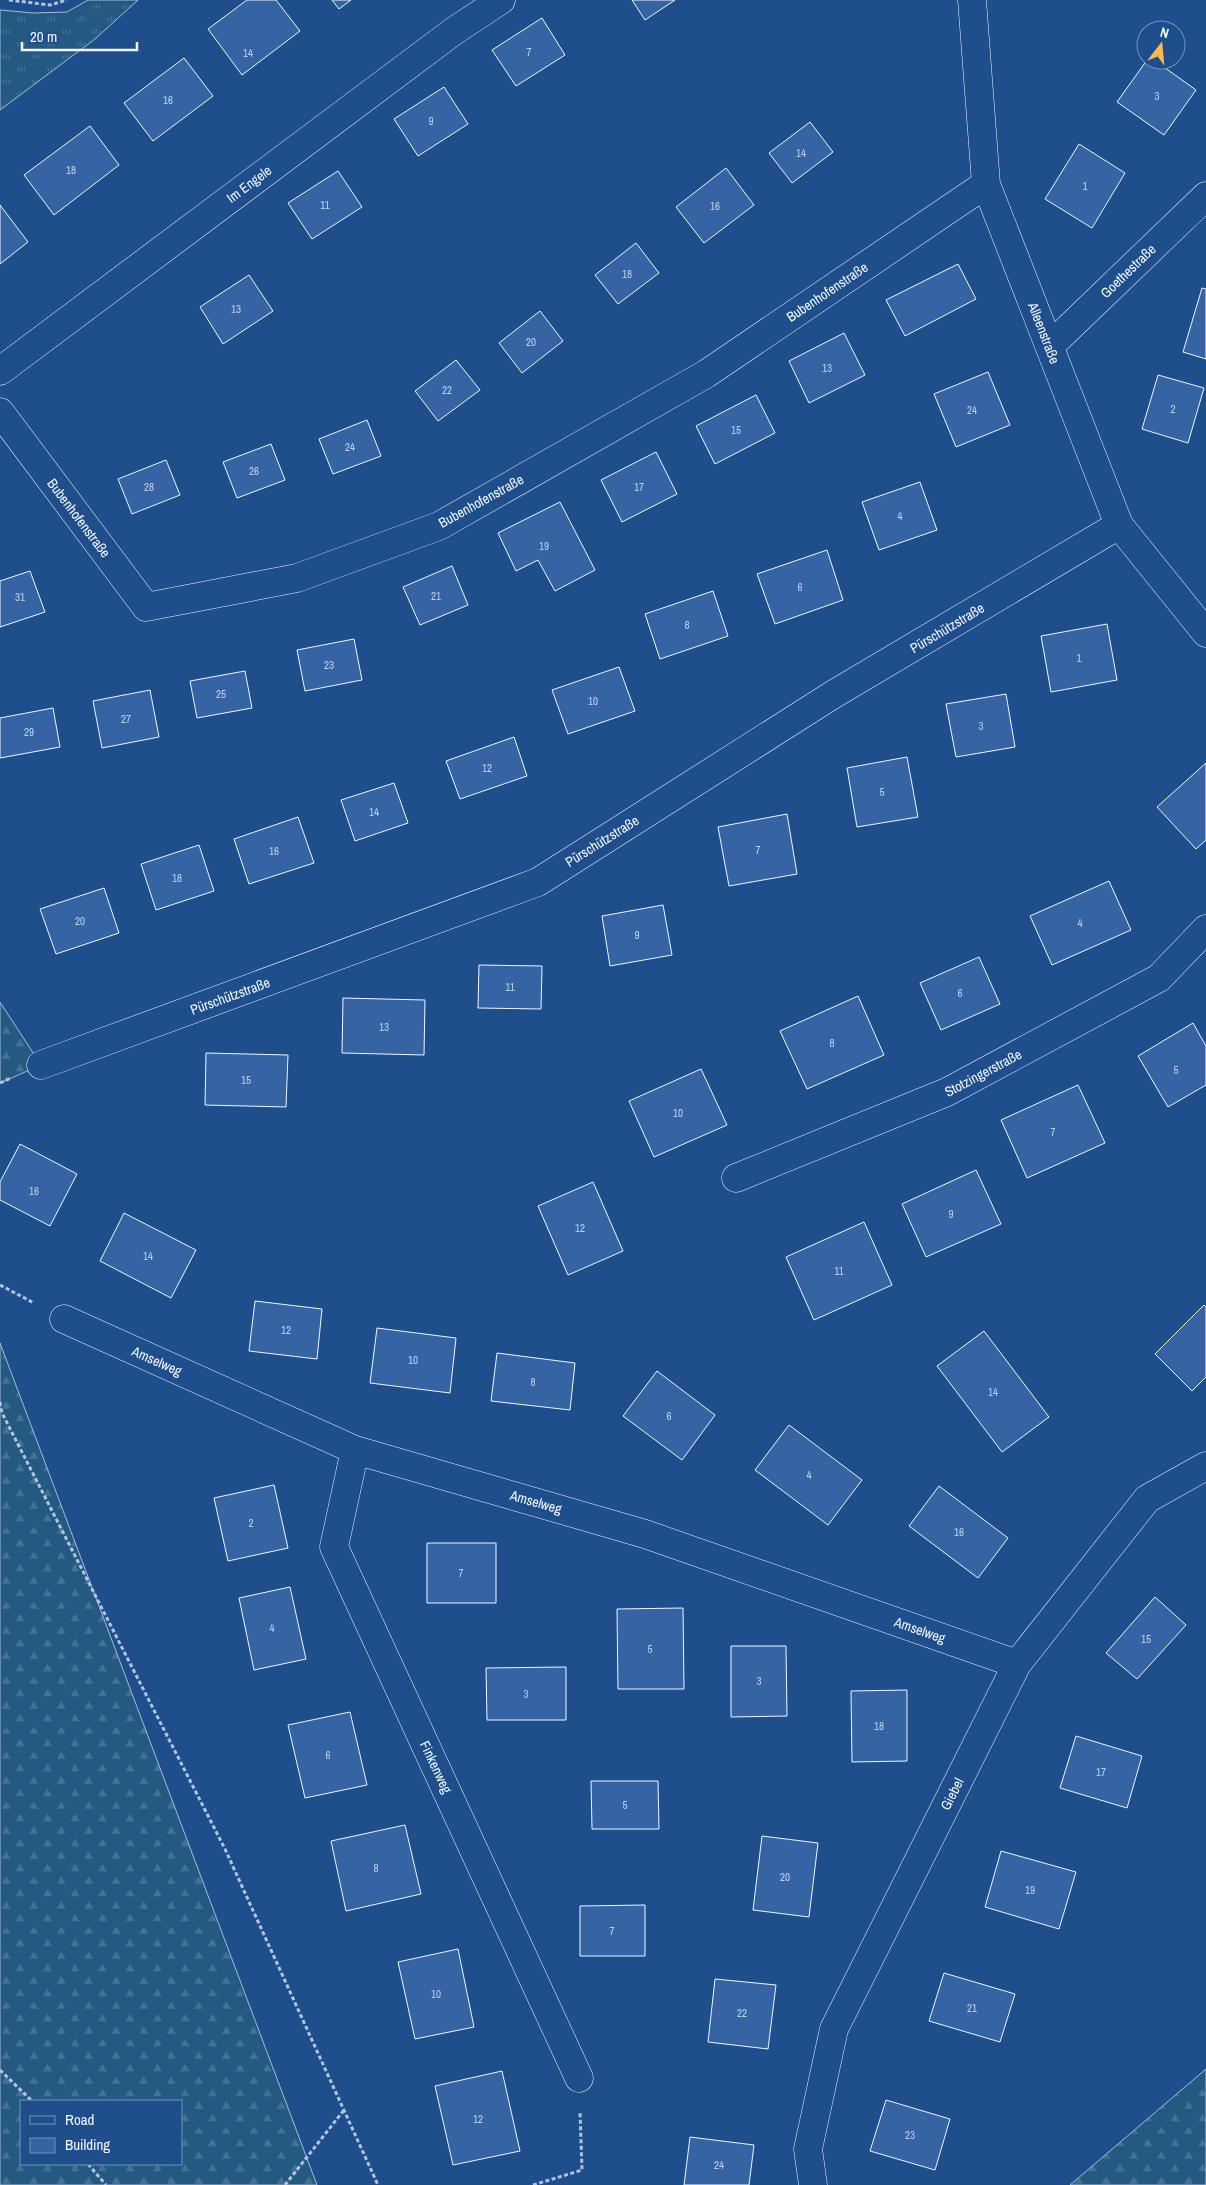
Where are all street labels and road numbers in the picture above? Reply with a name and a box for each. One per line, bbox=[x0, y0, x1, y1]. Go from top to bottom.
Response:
street label: Im Engele bbox=[223, 161, 275, 207]
street label: Goethestraße bbox=[1096, 240, 1160, 302]
street label: Bubenhofenstraße bbox=[783, 258, 871, 326]
street label: Alleenstraße bbox=[1024, 299, 1064, 366]
street label: Bubenhofenstraße bbox=[435, 470, 527, 532]
street label: Bubenhofenstraße bbox=[43, 475, 115, 561]
street label: Pürschützstraße bbox=[907, 599, 987, 657]
street label: Pürschützstraße bbox=[562, 811, 642, 871]
street label: Pürschützstraße bbox=[188, 973, 272, 1019]
street label: Stotzingerstraße bbox=[941, 1045, 1025, 1101]
street label: Amselweg bbox=[128, 1342, 185, 1380]
street label: Amselweg bbox=[507, 1486, 565, 1518]
street label: Amselweg bbox=[891, 1613, 949, 1647]
street label: Finkenweg bbox=[416, 1738, 456, 1797]
street label: Giebel bbox=[936, 1775, 968, 1813]

